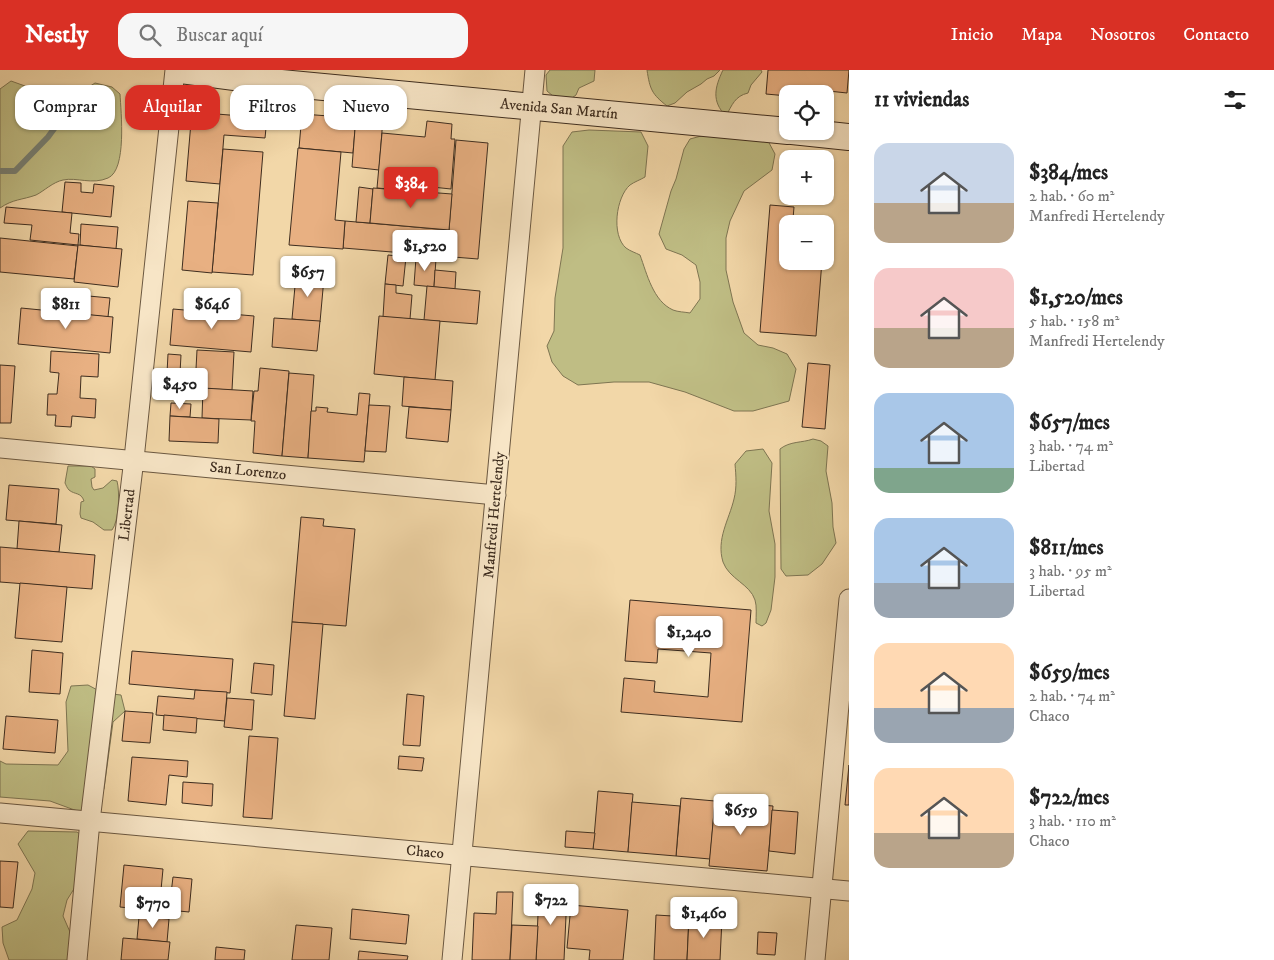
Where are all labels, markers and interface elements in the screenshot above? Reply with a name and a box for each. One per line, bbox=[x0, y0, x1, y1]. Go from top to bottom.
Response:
search box bbox=[118, 13, 468, 58]
text: Nestly bbox=[25, 20, 88, 50]
icon: search bbox=[136, 21, 164, 49]
text: Buscar aquí bbox=[176, 24, 263, 47]
text: Inicio bbox=[951, 24, 993, 46]
text: Mapa bbox=[1021, 24, 1062, 46]
text: Nosotros bbox=[1090, 24, 1155, 46]
text: Contacto bbox=[1183, 24, 1249, 46]
chip: Comprar bbox=[15, 85, 115, 130]
chip: Alquilar bbox=[125, 85, 220, 130]
chip: Filtros bbox=[230, 85, 314, 130]
chip: Nuevo bbox=[324, 85, 407, 130]
map controls bbox=[779, 85, 834, 270]
button: locate bbox=[779, 85, 834, 140]
icon: filters bbox=[1221, 86, 1249, 114]
text: 11 viviendas bbox=[874, 87, 969, 113]
street label: Avenida San Martín bbox=[499, 94, 619, 124]
button: + bbox=[779, 150, 834, 205]
text: $384/mes bbox=[1029, 160, 1108, 186]
icon: home bbox=[914, 163, 974, 223]
pin: $384 bbox=[381, 166, 441, 209]
text: $384 bbox=[395, 173, 427, 193]
text: 2 hab. · 60 m² bbox=[1029, 186, 1115, 206]
text: Manfredi Hertelendy bbox=[1029, 206, 1165, 226]
button: − bbox=[779, 215, 834, 270]
pin: $1,520 bbox=[384, 230, 466, 272]
text: $1,520 bbox=[403, 236, 447, 256]
pin: $657 bbox=[278, 256, 338, 298]
text: $657 bbox=[291, 262, 325, 282]
text: $1,520/mes bbox=[1029, 285, 1123, 311]
pin: $811 bbox=[36, 288, 96, 330]
pin: $646 bbox=[182, 288, 242, 330]
icon: home bbox=[914, 288, 974, 348]
text: $811 bbox=[52, 294, 80, 314]
text: $646 bbox=[195, 294, 229, 314]
text: 5 hab. · 158 m² bbox=[1029, 311, 1119, 331]
text: Manfredi Hertelendy bbox=[1029, 331, 1165, 351]
pin: $450 bbox=[150, 368, 210, 410]
text: $450 bbox=[163, 374, 197, 394]
text: $657/mes bbox=[1029, 410, 1110, 436]
icon: home bbox=[914, 413, 974, 473]
text: 3 hab. · 74 m² bbox=[1029, 436, 1113, 456]
street label: Manfredi Hertelendy bbox=[479, 450, 509, 579]
text: Libertad bbox=[1029, 456, 1085, 476]
street label: San Lorenzo bbox=[209, 458, 287, 484]
street label: Libertad bbox=[114, 487, 140, 542]
text: $811/mes bbox=[1029, 535, 1104, 561]
icon: home bbox=[914, 538, 974, 598]
text: 3 hab. · 95 m² bbox=[1029, 561, 1112, 581]
text: Libertad bbox=[1029, 581, 1085, 601]
pin: $1,240 bbox=[648, 616, 730, 658]
text: $1,240 bbox=[667, 622, 711, 642]
text: $659/mes bbox=[1029, 660, 1109, 686]
icon: home bbox=[914, 663, 974, 723]
text: 2 hab. · 74 m² bbox=[1029, 686, 1115, 706]
text: Chaco bbox=[1029, 706, 1070, 726]
text: $722/mes bbox=[1029, 785, 1109, 811]
icon: home bbox=[914, 788, 974, 848]
pin: $659 bbox=[711, 794, 771, 836]
text: $659 bbox=[725, 800, 758, 820]
text: 3 hab. · 110 m² bbox=[1029, 811, 1116, 831]
text: Chaco bbox=[1029, 831, 1070, 851]
street label: Chaco bbox=[405, 841, 445, 863]
pin: $722 bbox=[521, 884, 581, 926]
pin: $770 bbox=[123, 886, 183, 929]
text: $722 bbox=[535, 890, 567, 910]
text: $770 bbox=[136, 893, 170, 913]
pin: $1,460 bbox=[663, 896, 745, 939]
text: $1,460 bbox=[681, 903, 727, 923]

